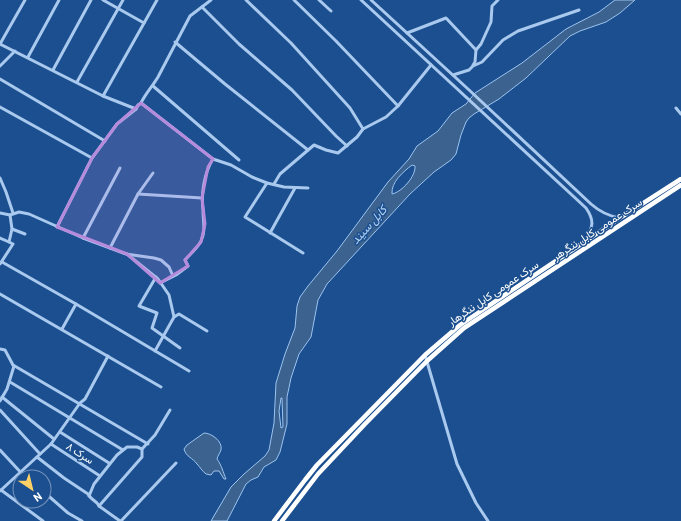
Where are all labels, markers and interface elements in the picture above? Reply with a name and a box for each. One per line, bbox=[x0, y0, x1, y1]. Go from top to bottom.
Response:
street label: سرک عمومی کابل ننگرهر bbox=[549, 195, 645, 264]
water label: کابل سيند bbox=[347, 200, 392, 247]
street label: سرک عمومی کابل ننگرهار bbox=[444, 257, 541, 329]
street label: سرک ۸ bbox=[64, 439, 97, 467]
north arrow bbox=[12, 469, 52, 509]
text: N bbox=[31, 490, 45, 505]

